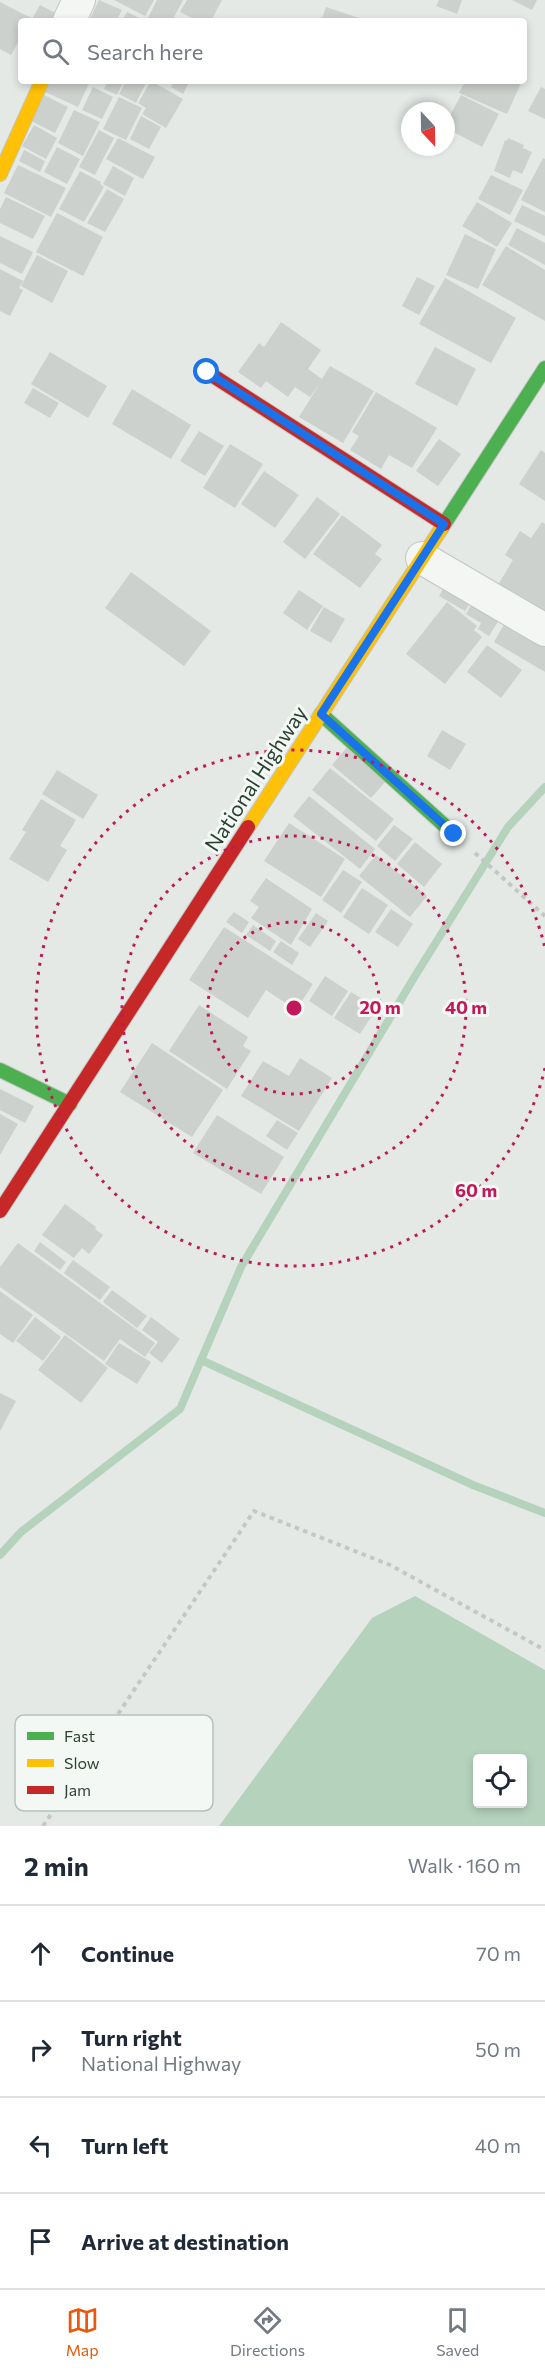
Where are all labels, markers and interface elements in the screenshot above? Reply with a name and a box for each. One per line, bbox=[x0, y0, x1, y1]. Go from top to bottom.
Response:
search box bbox=[18, 18, 527, 84]
icon: search bbox=[39, 35, 72, 68]
text: Search here bbox=[87, 38, 203, 65]
north arrow bbox=[401, 102, 455, 156]
route start bbox=[193, 358, 219, 384]
street label: National Highway bbox=[199, 701, 311, 855]
route end bbox=[440, 820, 466, 846]
text: 20 m bbox=[359, 996, 401, 1018]
text: 40 m bbox=[445, 996, 487, 1018]
centre of rings bbox=[284, 998, 304, 1018]
text: 60 m bbox=[455, 1179, 497, 1201]
legend bbox=[15, 1715, 213, 1811]
text: Fast bbox=[64, 1726, 95, 1745]
text: Slow bbox=[64, 1753, 100, 1772]
map controls bbox=[473, 1754, 527, 1808]
button: locate bbox=[473, 1754, 527, 1808]
text: Jam bbox=[64, 1780, 91, 1799]
text: 2 min bbox=[24, 1850, 89, 1881]
text: Walk · 160 m bbox=[408, 1853, 521, 1877]
icon: ahead bbox=[24, 1937, 57, 1970]
text: Continue bbox=[81, 1940, 174, 1967]
text: 70 m bbox=[476, 1941, 521, 1965]
text: Turn right bbox=[81, 2024, 182, 2051]
icon: right bbox=[24, 2033, 57, 2066]
text: 50 m bbox=[475, 2037, 521, 2061]
text: National Highway bbox=[81, 2051, 241, 2075]
icon: left bbox=[24, 2129, 57, 2162]
text: Turn left bbox=[81, 2132, 168, 2159]
text: 40 m bbox=[475, 2133, 521, 2157]
icon: arrive bbox=[24, 2225, 57, 2258]
text: Arrive at destination bbox=[81, 2228, 289, 2255]
tab: Map bbox=[66, 2304, 99, 2359]
tab: Directions bbox=[230, 2304, 305, 2359]
tab: Saved bbox=[436, 2304, 479, 2359]

